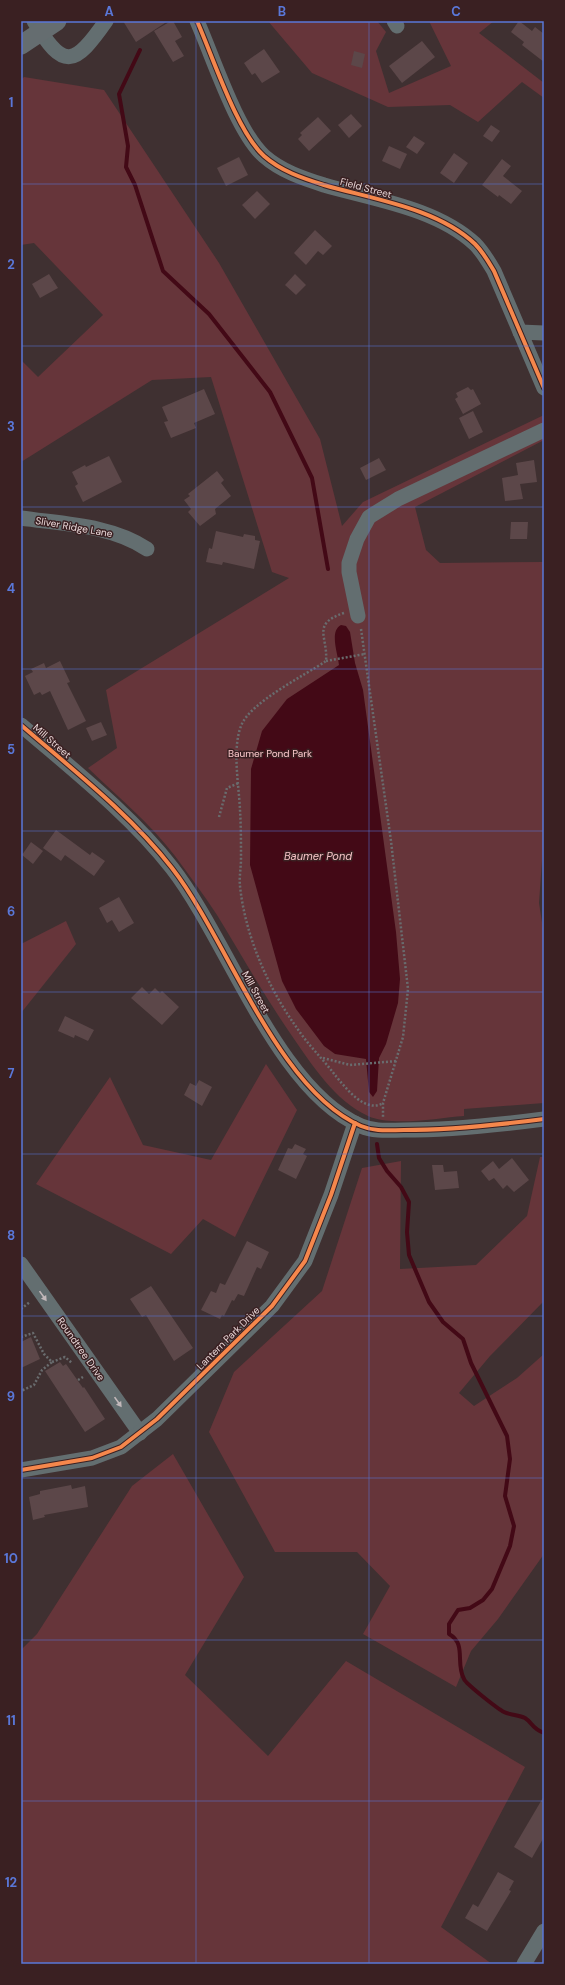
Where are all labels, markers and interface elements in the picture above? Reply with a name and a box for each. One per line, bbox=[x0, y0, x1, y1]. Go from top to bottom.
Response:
text: A bbox=[104, 3, 114, 20]
text: B bbox=[278, 3, 286, 20]
text: C bbox=[451, 3, 461, 20]
text: 1 bbox=[9, 94, 13, 111]
street label: Field Street bbox=[339, 175, 393, 201]
text: 2 bbox=[7, 256, 15, 273]
text: 3 bbox=[7, 418, 15, 435]
street label: Sliver Ridge Lane bbox=[34, 514, 114, 540]
text: 4 bbox=[7, 580, 15, 597]
street label: Mill Street bbox=[30, 721, 74, 761]
text: 5 bbox=[7, 741, 15, 758]
park label: Baumer Pond Park bbox=[228, 747, 312, 760]
water label: Baumer Pond bbox=[284, 849, 352, 863]
text: 6 bbox=[7, 903, 15, 920]
street label: Mill Street bbox=[239, 969, 273, 1015]
text: 7 bbox=[8, 1065, 15, 1082]
text: 8 bbox=[7, 1227, 15, 1244]
one-way arrow bbox=[39, 1290, 47, 1301]
street label: Lantern Park Drive bbox=[194, 1303, 263, 1372]
street label: Roundtree Drive bbox=[54, 1315, 108, 1383]
text: 9 bbox=[7, 1388, 15, 1405]
one-way arrow bbox=[114, 1397, 122, 1407]
text: 10 bbox=[4, 1550, 18, 1567]
text: 11 bbox=[6, 1712, 16, 1729]
text: 12 bbox=[5, 1874, 17, 1891]

